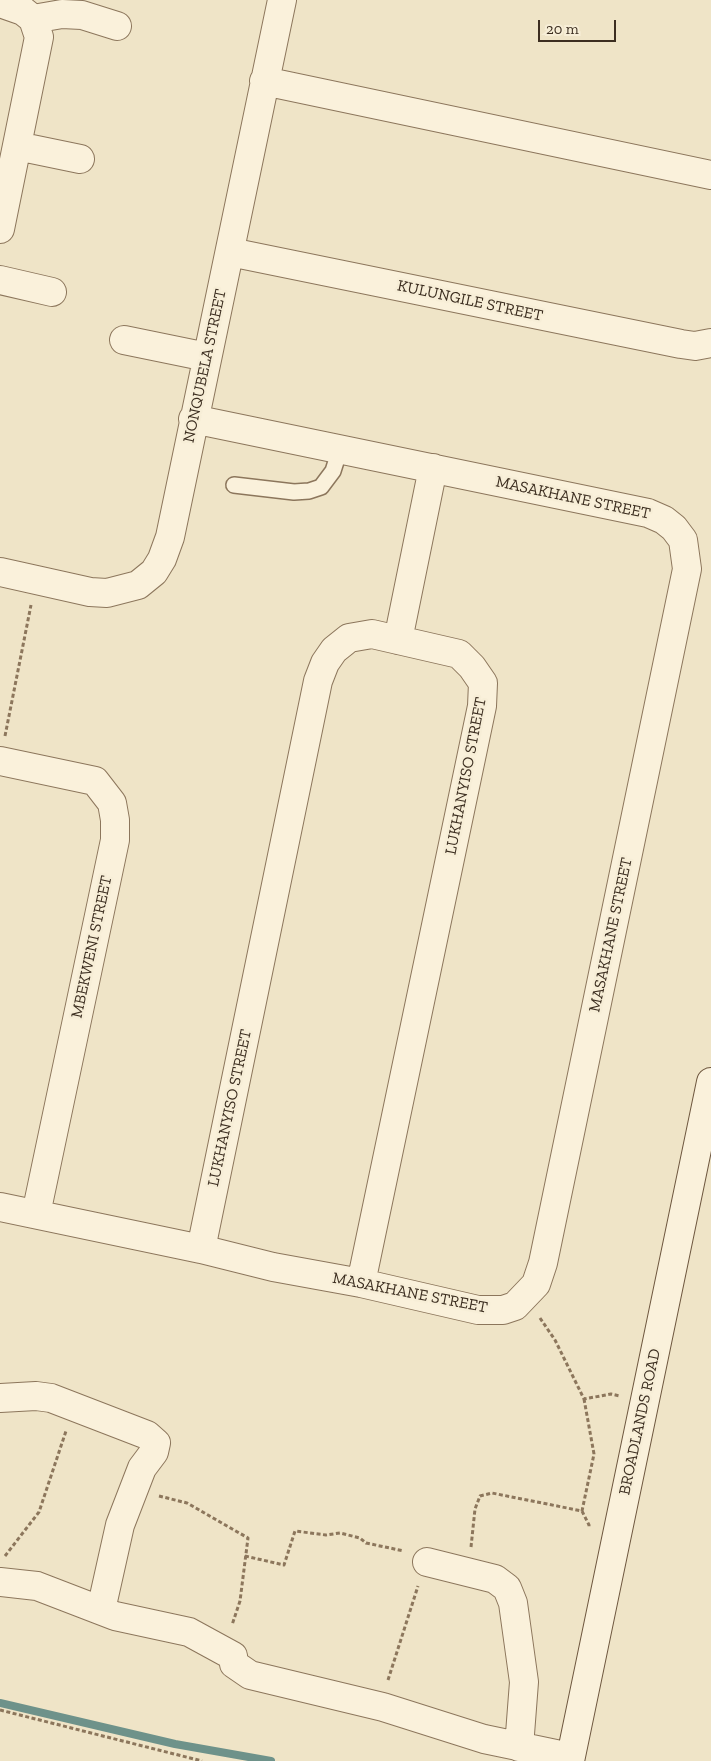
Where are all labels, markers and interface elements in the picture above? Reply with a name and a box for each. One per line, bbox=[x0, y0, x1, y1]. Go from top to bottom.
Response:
scale bar bbox=[541, 10, 618, 42]
text: 20 m bbox=[546, 20, 579, 38]
street label: KULUNGILE STREET bbox=[395, 276, 545, 326]
street label: NONQUBELA STREET bbox=[179, 287, 231, 445]
street label: MASAKHANE STREET bbox=[494, 472, 652, 524]
street label: LUKHANYISO STREET bbox=[441, 695, 491, 857]
street label: MASAKHANE STREET bbox=[585, 856, 637, 1014]
street label: MBEKWENI STREET bbox=[67, 874, 117, 1020]
street label: LUKHANYISO STREET bbox=[204, 1028, 256, 1188]
street label: MASAKHANE STREET bbox=[331, 1269, 489, 1317]
street label: BROADLANDS ROAD bbox=[615, 1347, 665, 1497]

